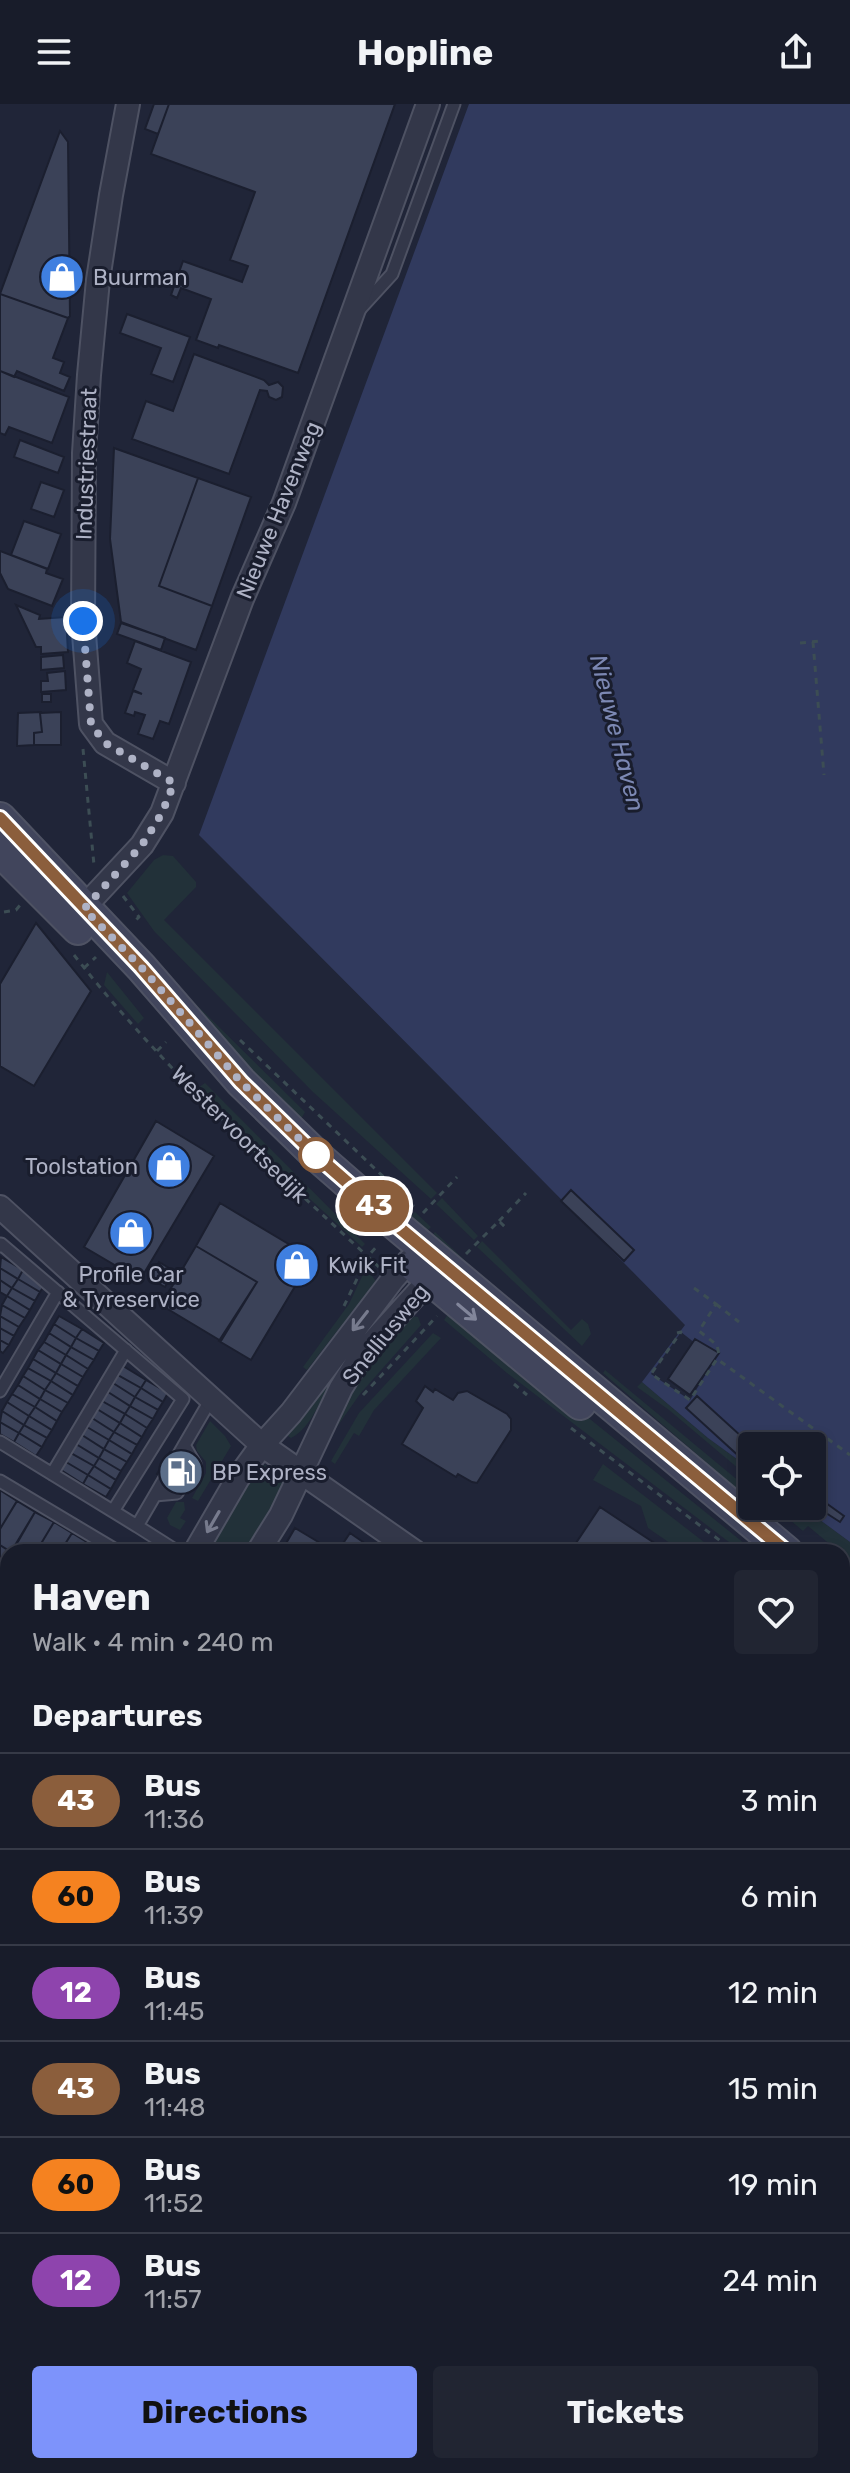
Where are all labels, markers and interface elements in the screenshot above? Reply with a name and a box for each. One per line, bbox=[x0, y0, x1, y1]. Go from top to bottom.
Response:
icon: menu bbox=[32, 30, 76, 74]
icon: share bbox=[774, 30, 818, 74]
text: Hopline bbox=[357, 31, 493, 74]
shop icon: Buurman bbox=[38, 253, 86, 301]
place label: Buurman bbox=[93, 264, 188, 291]
street label: Industriestraat bbox=[70, 387, 103, 541]
street label: Nieuwe Havenweg bbox=[231, 418, 326, 603]
your location bbox=[63, 601, 103, 641]
water label: Nieuwe Haven bbox=[584, 652, 650, 814]
street label: Westervoortsedijk bbox=[165, 1060, 314, 1209]
unlabelled marker bbox=[299, 1138, 333, 1172]
shop icon: Toolstation bbox=[145, 1142, 193, 1190]
place label: Toolstation bbox=[25, 1153, 138, 1180]
line badge: 43 bbox=[338, 1180, 410, 1232]
text: 43 bbox=[355, 1189, 393, 1222]
shop icon: Profile Car & Tyreservice bbox=[107, 1209, 155, 1257]
shop icon: Kwik Fit bbox=[273, 1241, 321, 1289]
place label: Kwik Fit bbox=[328, 1252, 407, 1279]
place label: Profile Car & Tyreservice bbox=[62, 1261, 200, 1313]
street label: Snelliusweg bbox=[336, 1278, 434, 1390]
one-way arrow bbox=[457, 1303, 477, 1321]
one-way arrow bbox=[351, 1310, 368, 1331]
map controls bbox=[738, 1432, 826, 1520]
button: locate bbox=[738, 1432, 826, 1520]
fuel station icon: BP Express bbox=[157, 1448, 205, 1496]
place label: BP Express bbox=[212, 1459, 327, 1486]
one-way arrow bbox=[205, 1509, 220, 1533]
button: heart bbox=[734, 1570, 818, 1654]
text: Haven bbox=[32, 1574, 151, 1620]
text: Walk · 4 min · 240 m bbox=[32, 1627, 274, 1658]
text: Departures bbox=[32, 1698, 203, 1734]
text: Bus bbox=[144, 1768, 201, 1804]
text: 3 min bbox=[741, 1783, 818, 1819]
text: 43 bbox=[57, 1784, 95, 1817]
text: 11:36 bbox=[144, 1804, 204, 1835]
text: Bus bbox=[144, 1864, 201, 1900]
text: 6 min bbox=[740, 1879, 818, 1915]
text: 60 bbox=[57, 1880, 95, 1913]
text: 11:39 bbox=[144, 1900, 204, 1931]
text: Bus bbox=[144, 1960, 201, 1996]
text: 12 min bbox=[728, 1975, 818, 2011]
text: 12 bbox=[60, 1976, 92, 2009]
text: 11:45 bbox=[144, 1996, 205, 2027]
text: Bus bbox=[144, 2056, 201, 2092]
text: 15 min bbox=[728, 2071, 818, 2107]
text: 43 bbox=[57, 2072, 95, 2105]
text: 11:48 bbox=[144, 2092, 206, 2123]
text: Bus bbox=[144, 2152, 201, 2188]
text: 19 min bbox=[728, 2167, 818, 2203]
text: 60 bbox=[57, 2168, 95, 2201]
text: 11:52 bbox=[144, 2188, 204, 2219]
text: Bus bbox=[144, 2248, 201, 2284]
text: 24 min bbox=[723, 2263, 818, 2299]
text: 12 bbox=[60, 2264, 92, 2297]
text: 11:57 bbox=[144, 2284, 202, 2315]
button: Directions bbox=[32, 2366, 417, 2458]
button: Tickets bbox=[433, 2366, 818, 2458]

